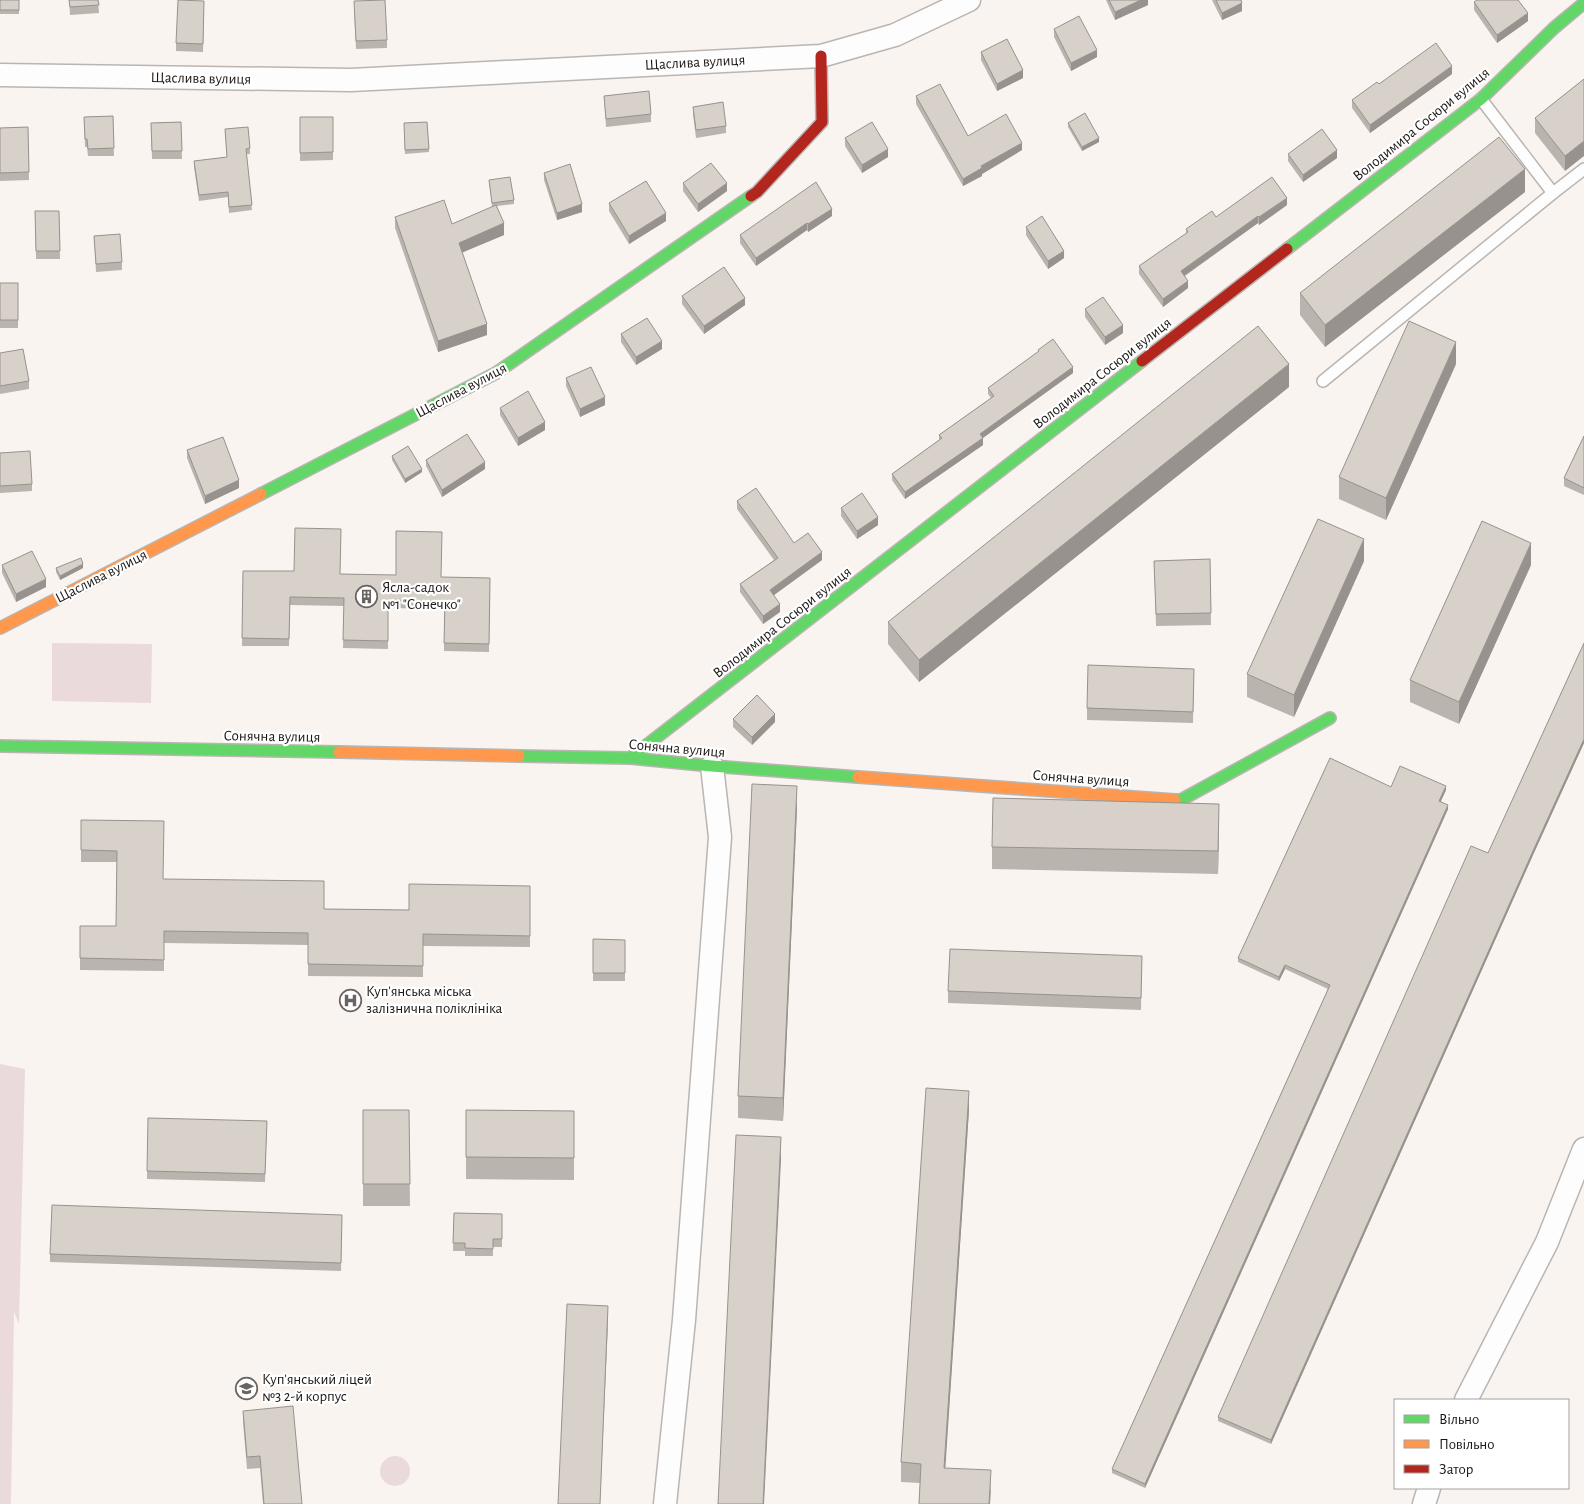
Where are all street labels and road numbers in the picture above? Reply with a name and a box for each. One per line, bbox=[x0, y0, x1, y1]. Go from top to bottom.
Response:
street label: Щаслива вулиця bbox=[644, 52, 746, 73]
street label: Володимира Сосюри вулиця bbox=[1350, 65, 1492, 184]
street label: Щаслива вулиця bbox=[151, 70, 251, 87]
street label: Володимира Сосюри вулиця bbox=[1030, 315, 1174, 432]
street label: Щаслива вулиця bbox=[413, 360, 509, 421]
street label: Щаслива вулиця bbox=[53, 547, 149, 606]
street label: Володимира Сосюри вулиця bbox=[710, 564, 854, 681]
street label: Сонячна вулиця bbox=[223, 728, 321, 745]
street label: Сонячна вулиця bbox=[628, 737, 726, 760]
street label: Сонячна вулиця bbox=[1032, 768, 1130, 789]

